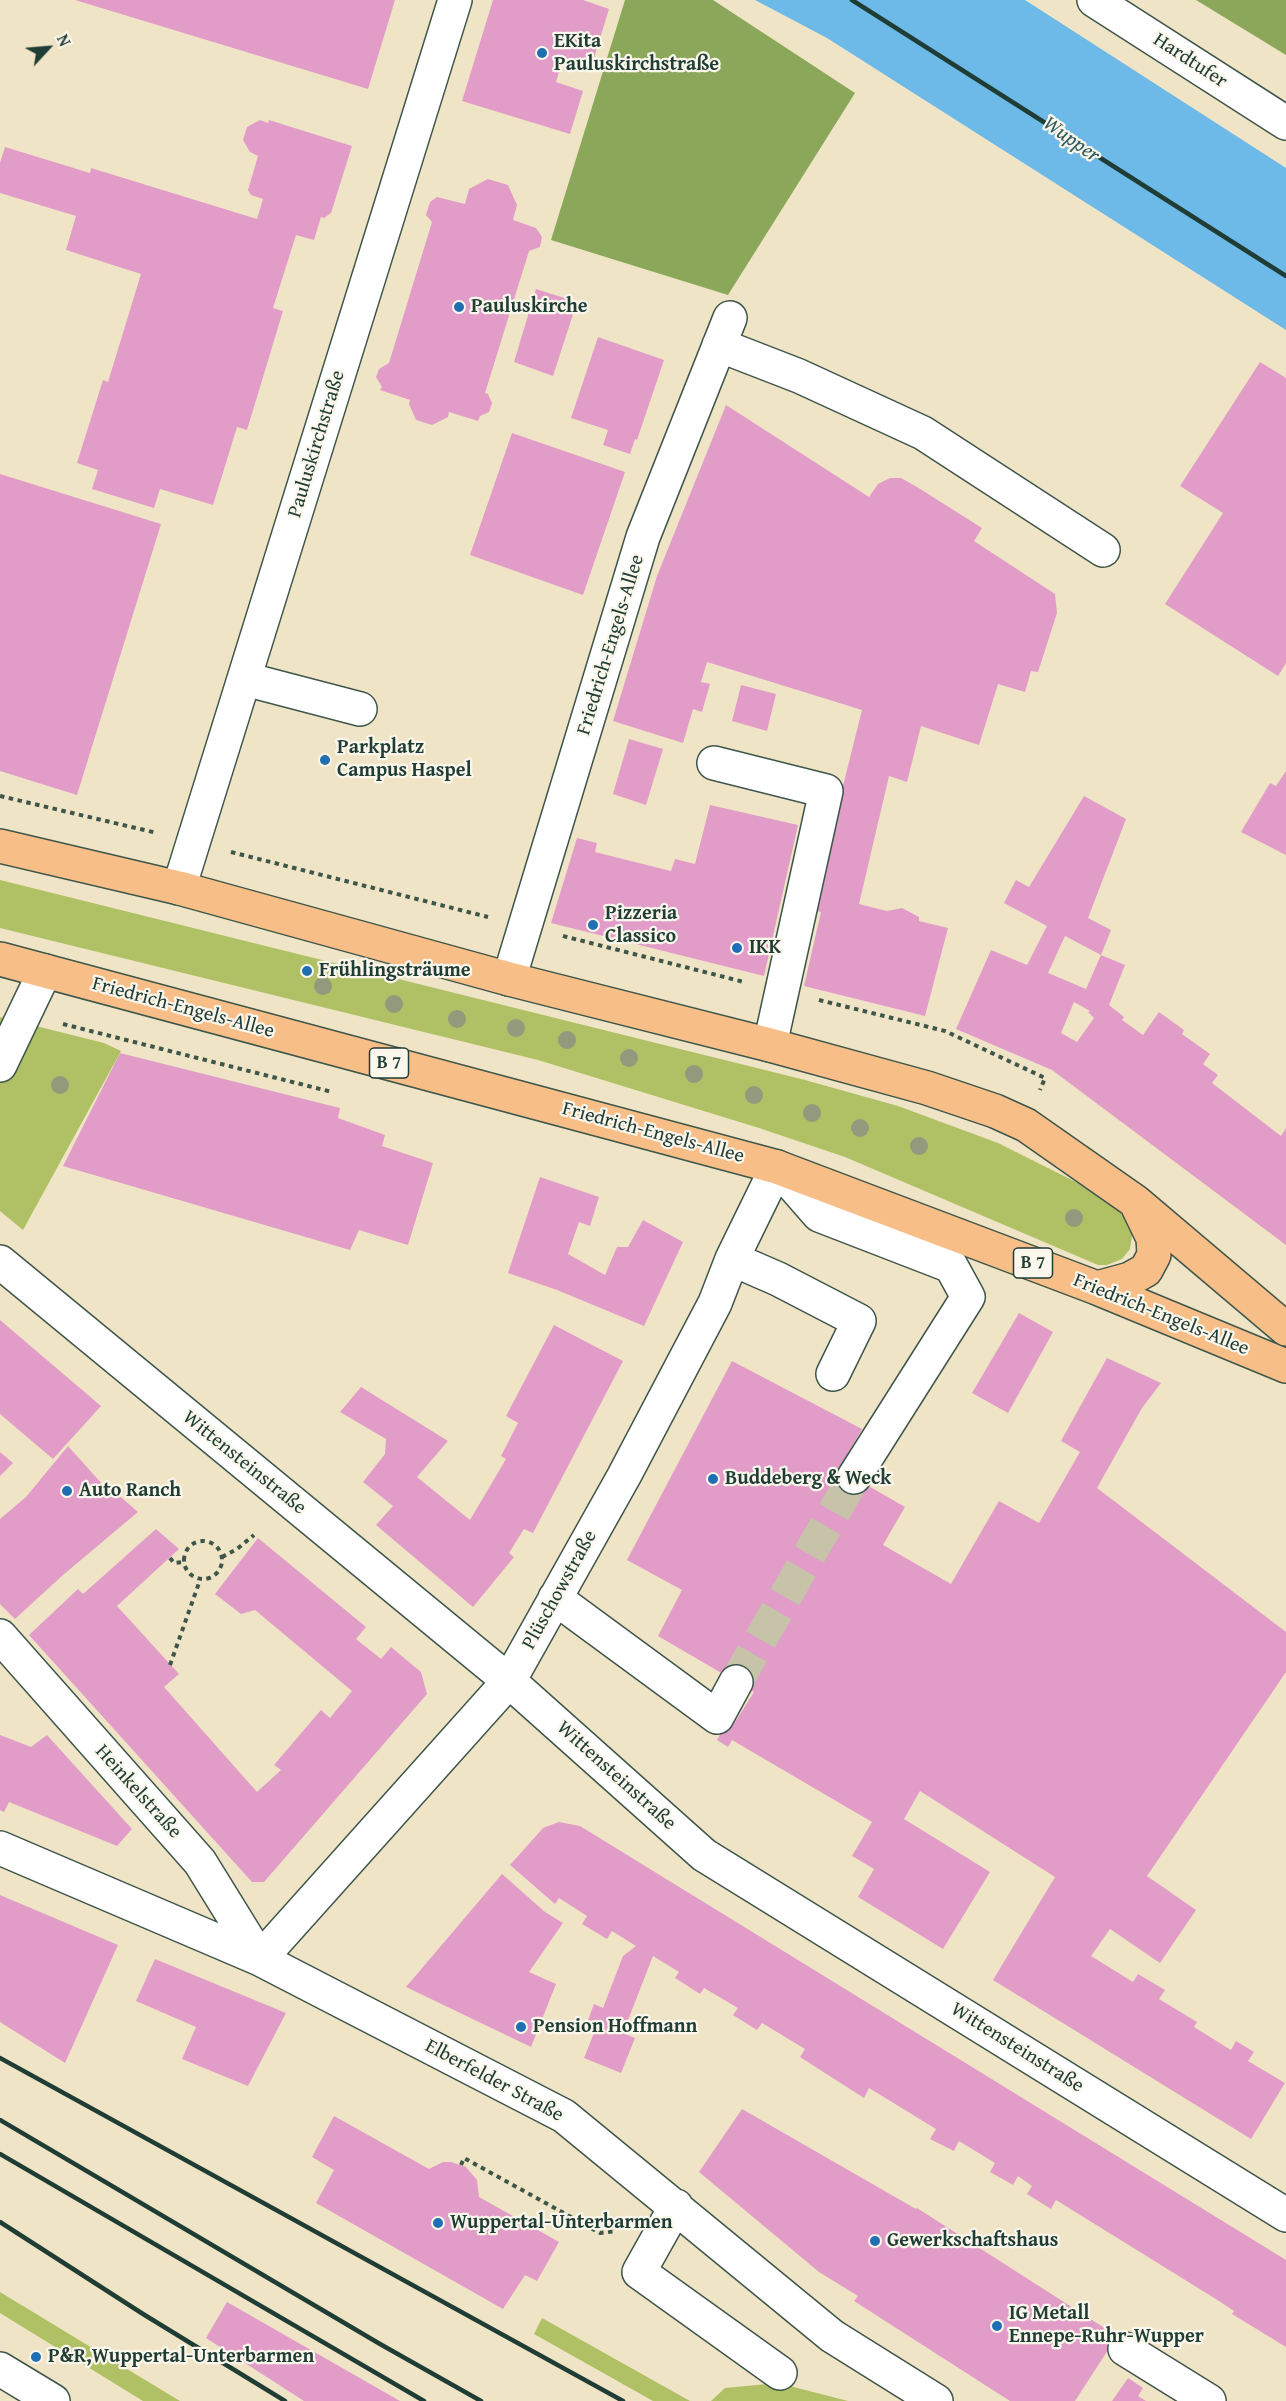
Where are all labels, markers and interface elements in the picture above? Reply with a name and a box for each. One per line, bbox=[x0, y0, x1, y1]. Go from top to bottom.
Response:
north arrow bbox=[18, 18, 78, 78]
street label: Hardtufer bbox=[1149, 28, 1231, 94]
text: N bbox=[51, 30, 77, 50]
place label: EKita Pauluskirchstraße bbox=[554, 30, 719, 77]
marker: EKita Pauluskirchstraße bbox=[535, 46, 549, 60]
water label: Wupper bbox=[1038, 111, 1104, 169]
place label: Pauluskirche bbox=[471, 295, 588, 319]
marker: Pauluskirche bbox=[452, 300, 466, 314]
street label: Pauluskirchstraße bbox=[283, 368, 351, 520]
street label: Friedrich-Engels-Allee bbox=[572, 552, 650, 738]
place label: Parkplatz Campus Haspel bbox=[337, 736, 472, 783]
marker: Parkplatz Campus Haspel bbox=[318, 753, 332, 767]
place label: Pizzeria Classico bbox=[605, 902, 677, 949]
marker: Pizzeria Classico bbox=[586, 918, 600, 932]
place label: IKK bbox=[749, 936, 781, 960]
marker: IKK bbox=[730, 941, 744, 955]
place label: Frühlingsträume bbox=[319, 959, 471, 983]
marker: Frühlingsträume bbox=[300, 964, 314, 978]
street label: Friedrich-Engels-Allee bbox=[89, 972, 277, 1044]
road number: B 7 bbox=[370, 1048, 408, 1078]
street label: Friedrich-Engels-Allee bbox=[559, 1097, 747, 1169]
road number: B 7 bbox=[1014, 1248, 1052, 1278]
street label: Friedrich-Engels-Allee bbox=[1070, 1269, 1252, 1361]
street label: Wittensteinstraße bbox=[177, 1406, 311, 1520]
place label: Buddeberg & Weck bbox=[725, 1467, 891, 1491]
marker: Buddeberg & Weck bbox=[706, 1472, 720, 1486]
place label: Auto Ranch bbox=[79, 1479, 181, 1503]
marker: Auto Ranch bbox=[60, 1484, 74, 1498]
street label: Plüschowstraße bbox=[517, 1526, 603, 1654]
street label: Wittensteinstraße bbox=[551, 1716, 681, 1836]
street label: Heinkelstraße bbox=[90, 1740, 186, 1844]
street label: Wittensteinstraße bbox=[946, 1997, 1088, 2099]
place label: Pension Hoffmann bbox=[533, 2015, 697, 2039]
marker: Pension Hoffmann bbox=[514, 2020, 528, 2034]
street label: Elberfelder Straße bbox=[421, 2034, 567, 2128]
place label: Wuppertal-Unterbarmen bbox=[450, 2211, 673, 2235]
marker: Wuppertal-Unterbarmen bbox=[431, 2216, 445, 2230]
place label: Gewerkschaftshaus bbox=[887, 2229, 1058, 2253]
marker: Gewerkschaftshaus bbox=[868, 2234, 882, 2248]
place label: IG Metall Ennepe-Ruhr-Wupper bbox=[1009, 2302, 1204, 2349]
marker: IG Metall Ennepe-Ruhr-Wupper bbox=[990, 2319, 1004, 2333]
place label: P&R,Wuppertal-Unterbarmen bbox=[48, 2345, 314, 2369]
marker: P&R,Wuppertal-Unterbarmen bbox=[29, 2350, 43, 2364]

